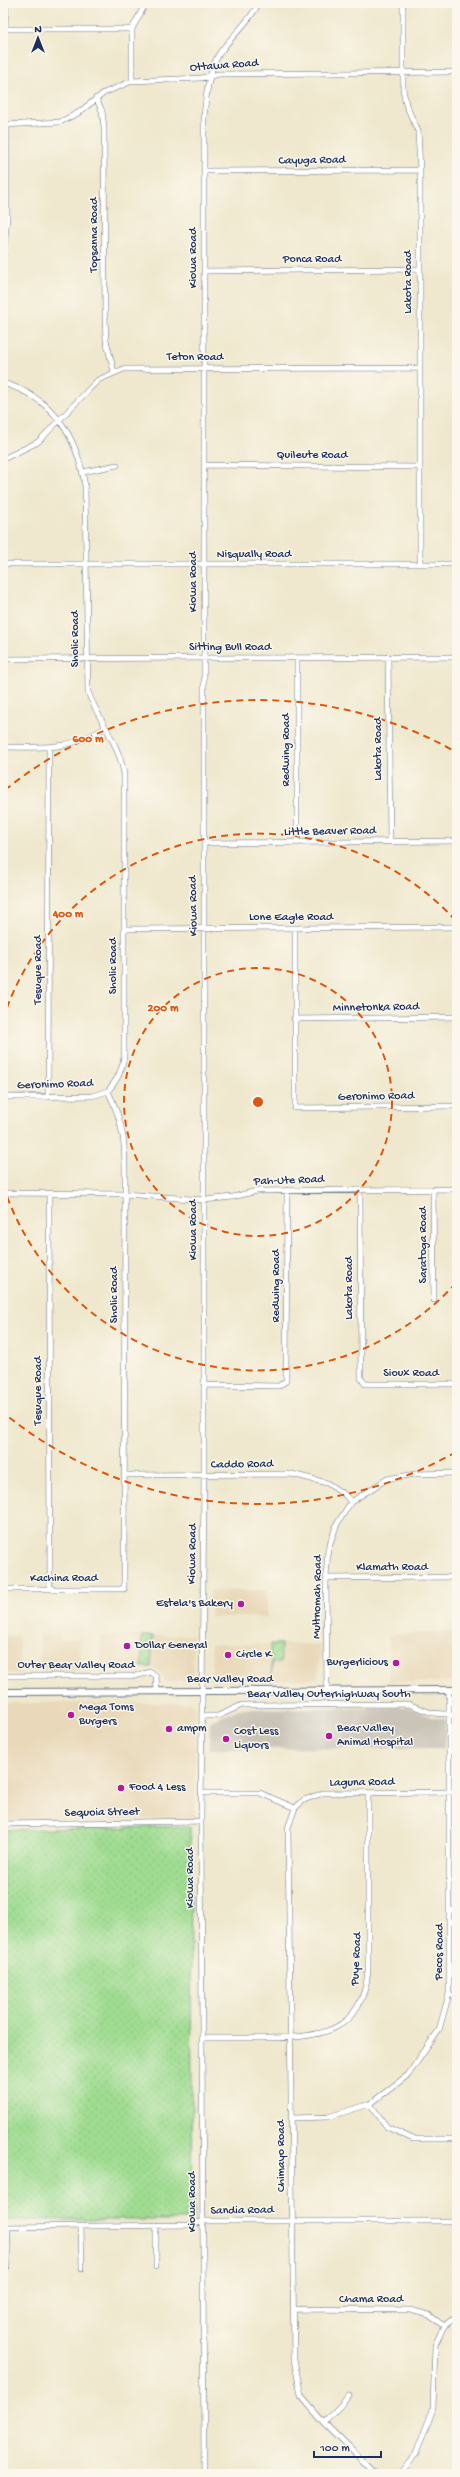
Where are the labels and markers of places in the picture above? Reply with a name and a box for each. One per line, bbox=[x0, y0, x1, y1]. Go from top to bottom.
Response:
centre of rings bbox=[251, 1095, 265, 1109]
place label: Estela's Bakery bbox=[156, 1597, 233, 1611]
marker: Estela's Bakery bbox=[236, 1599, 246, 1609]
place label: Dollar General bbox=[134, 1639, 208, 1653]
marker: Dollar General bbox=[122, 1641, 132, 1651]
place label: Circle K bbox=[236, 1648, 273, 1662]
marker: Circle K bbox=[223, 1650, 233, 1660]
place label: Burgerlicious bbox=[326, 1656, 389, 1670]
marker: Burgerlicious bbox=[391, 1658, 401, 1668]
place label: Mega Toms Burgers bbox=[78, 1701, 134, 1729]
marker: Mega Toms Burgers bbox=[66, 1710, 76, 1720]
place label: ampm bbox=[177, 1722, 207, 1736]
place label: Bear Valley Animal Hospital bbox=[336, 1722, 414, 1750]
marker: ampm bbox=[164, 1724, 174, 1734]
place label: Cost Less Liquors bbox=[234, 1725, 279, 1753]
marker: Bear Valley Animal Hospital bbox=[324, 1731, 334, 1741]
marker: Cost Less Liquors bbox=[221, 1734, 231, 1744]
place label: Food 4 Less bbox=[128, 1781, 186, 1795]
marker: Food 4 Less bbox=[116, 1783, 126, 1793]

